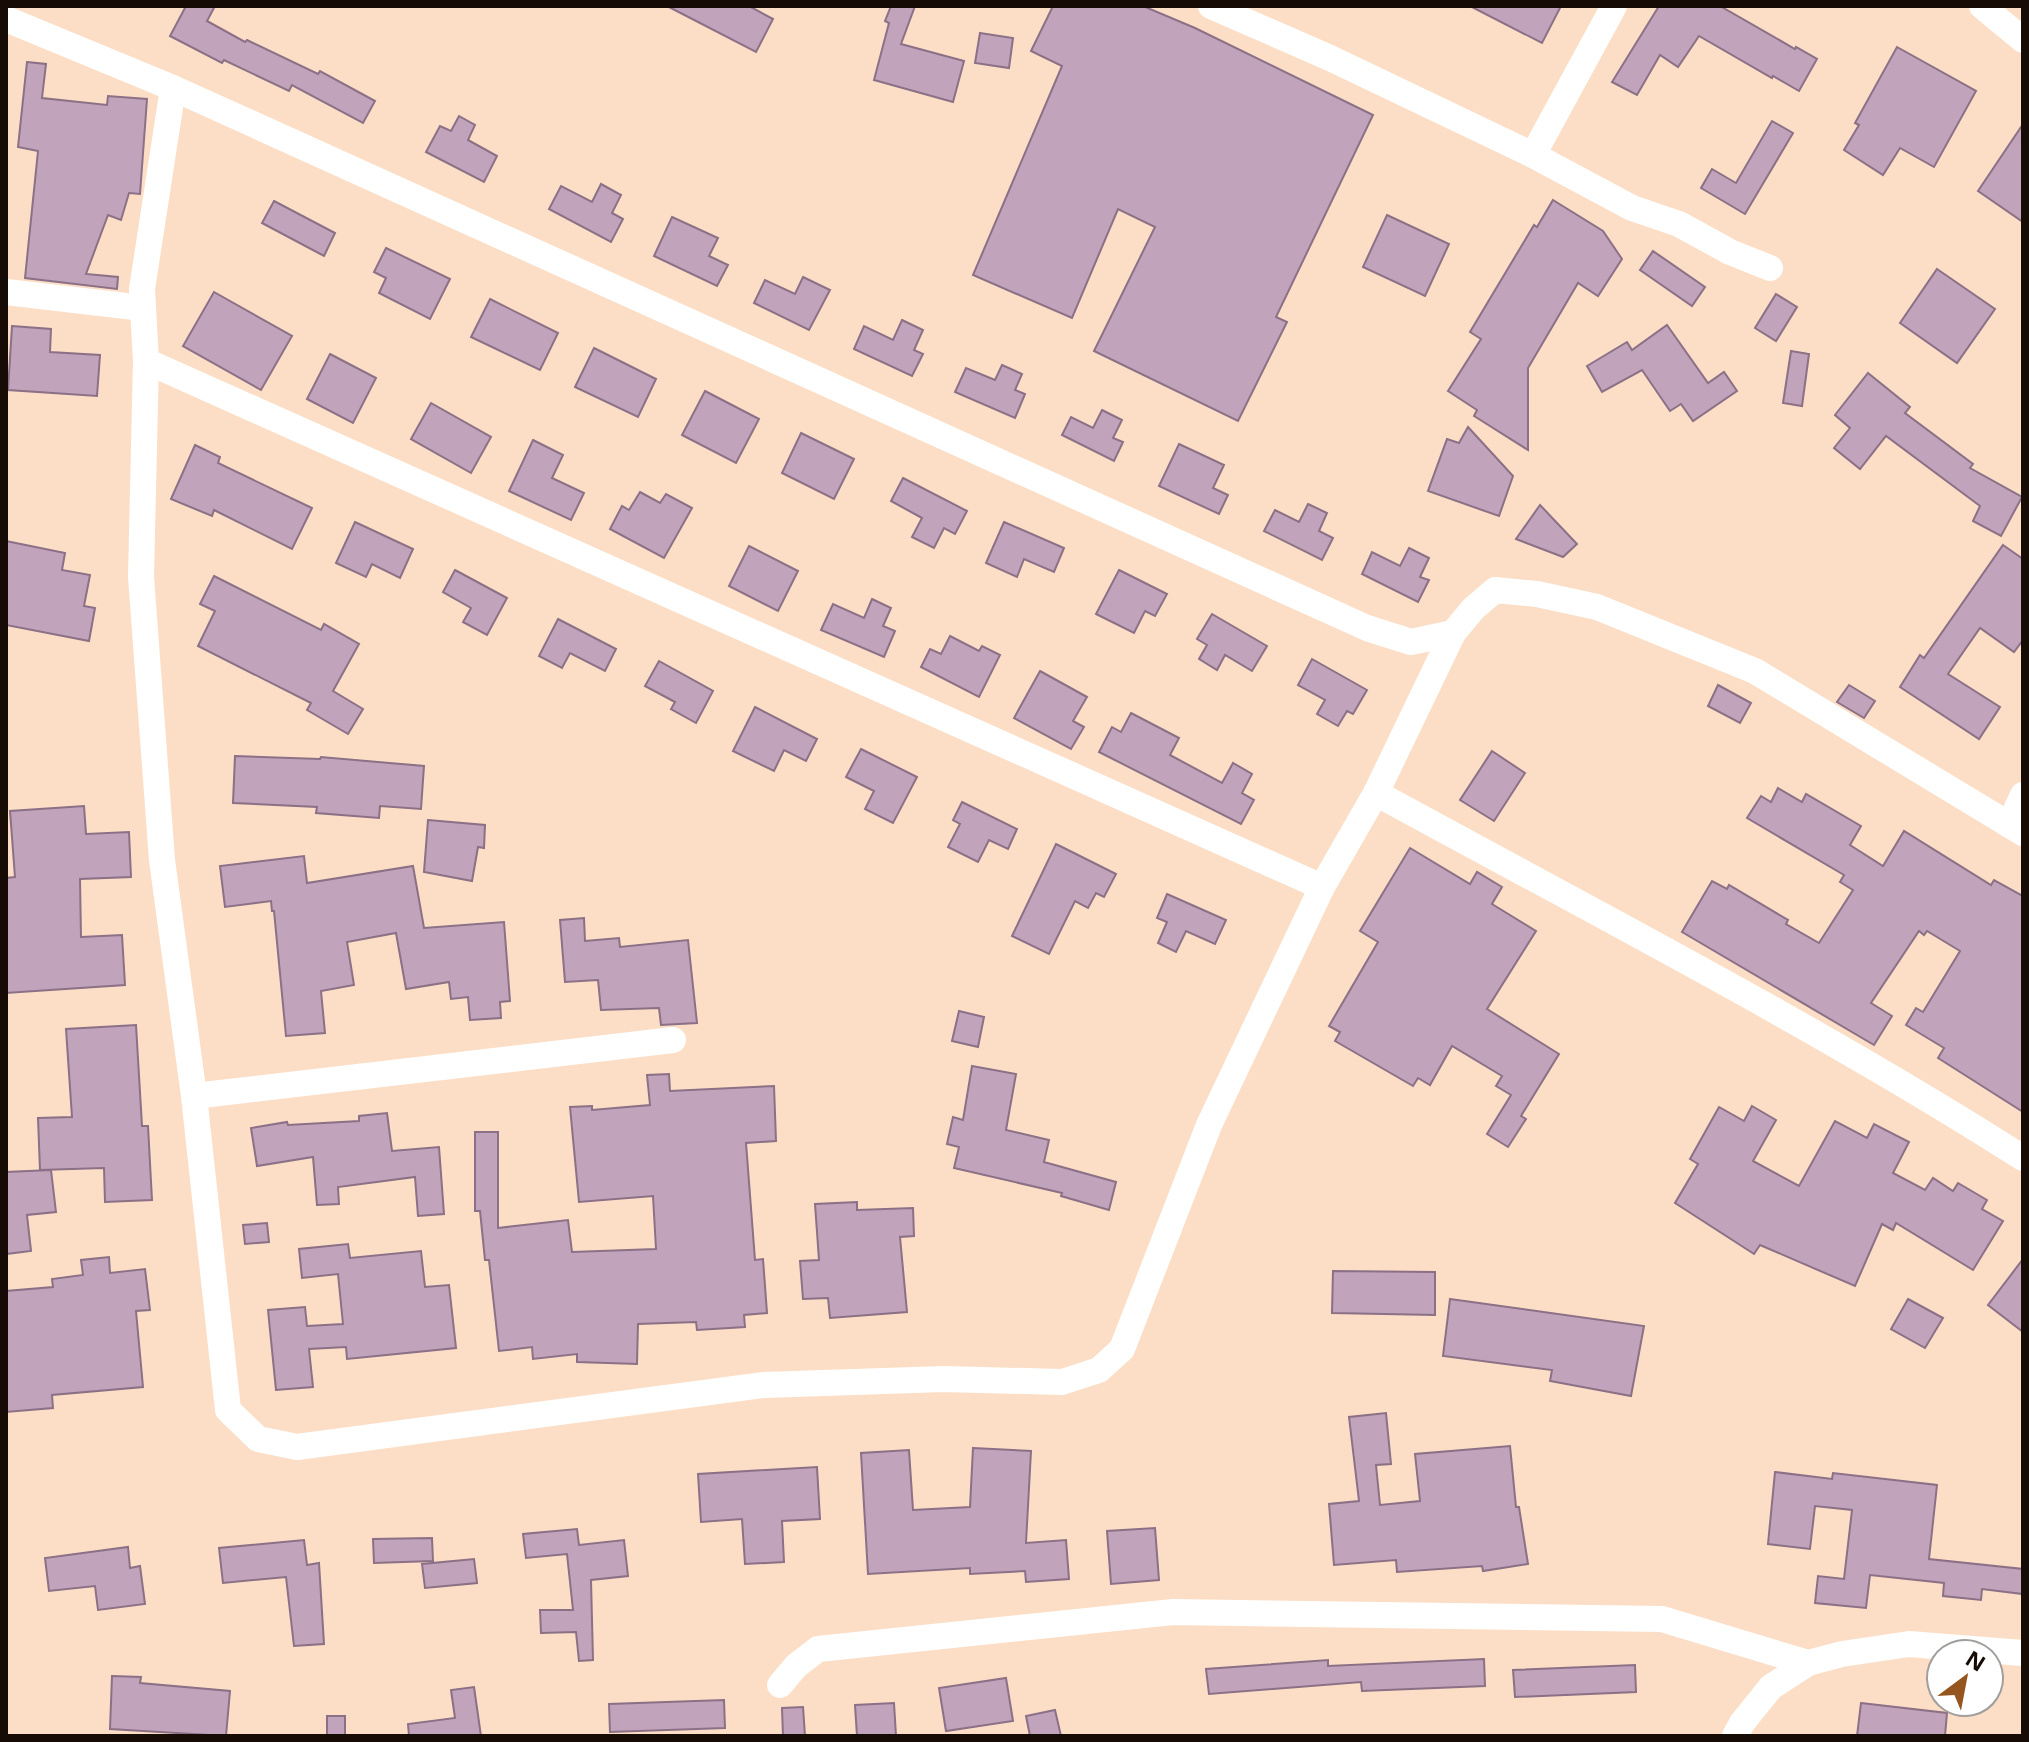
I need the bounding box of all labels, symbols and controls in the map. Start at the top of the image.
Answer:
north arrow [1925,1638,2005,1718]
text: N [1961,1643,1992,1678]

